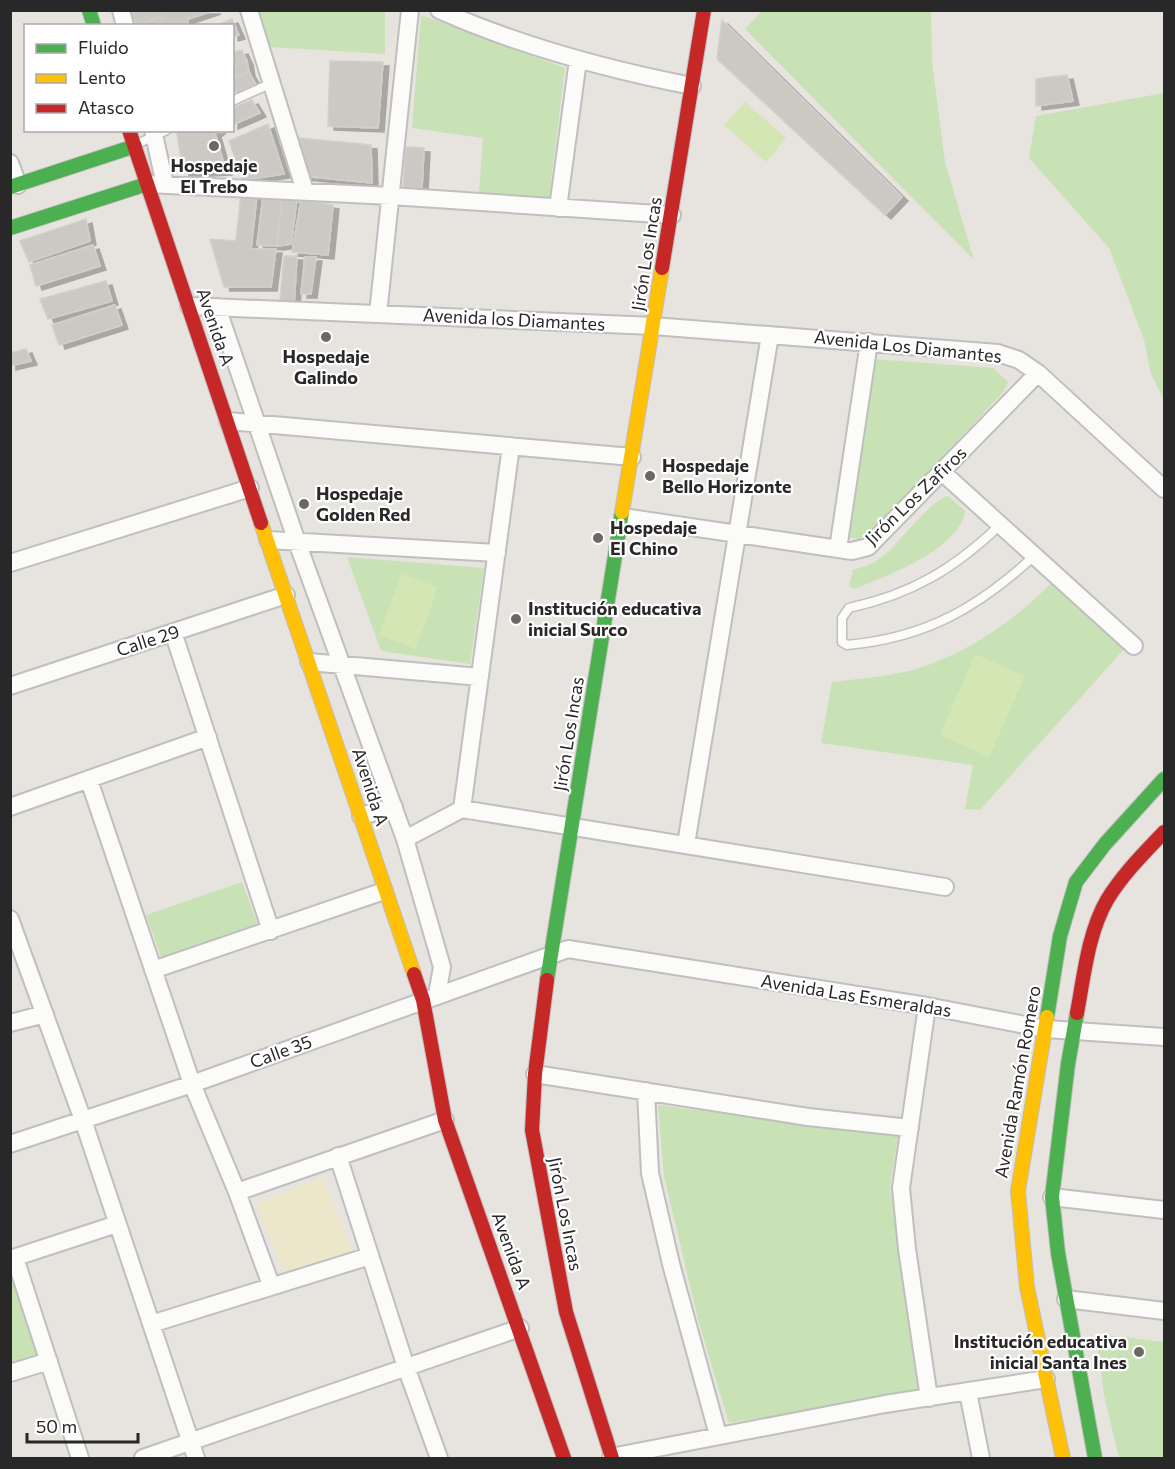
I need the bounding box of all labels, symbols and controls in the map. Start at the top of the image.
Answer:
legend [24,24,234,132]
text: Fluido [78,36,129,58]
text: Lento [78,66,126,88]
text: Atasco [78,96,134,118]
marker: Hospedaje El Trebo [207,139,221,153]
place label: Hospedaje El Trebo [170,154,258,197]
street label: Jirón Los Incas [626,195,666,313]
street label: Avenida A [192,285,239,368]
street label: Avenida los Diamantes [422,303,606,335]
street label: Avenida Los Diamantes [813,325,1003,367]
marker: Hospedaje Galindo [319,330,333,344]
place label: Hospedaje Galindo [282,345,370,388]
street label: Jirón Los Zafiros [860,441,971,549]
place label: Hospedaje Bello Horizonte [662,454,792,497]
marker: Hospedaje Bello Horizonte [643,469,657,483]
place label: Hospedaje Golden Red [316,482,410,525]
marker: Hospedaje Golden Red [297,497,311,511]
place label: Hospedaje El Chino [610,516,697,559]
marker: Hospedaje El Chino [591,531,605,545]
place label: Institución educativa inicial Surco [528,597,701,640]
marker: Institución educativa inicial Surco [509,612,523,626]
street label: Calle 29 [114,620,182,661]
street label: Jirón Los Incas [548,675,588,793]
street label: Avenida A [348,745,394,828]
street label: Avenida Las Esmeraldas [759,969,953,1021]
street label: Avenida Ramón Romero [989,984,1045,1180]
street label: Calle 35 [247,1030,315,1072]
street label: Jirón Los Incas [544,1155,588,1273]
street label: Avenida A [488,1209,536,1292]
place label: Institución educativa inicial Santa Ines [954,1330,1127,1373]
marker: Institución educativa inicial Santa Ines [1132,1345,1146,1359]
scale bar [27,1406,138,1444]
text: 50 m [36,1415,77,1437]

